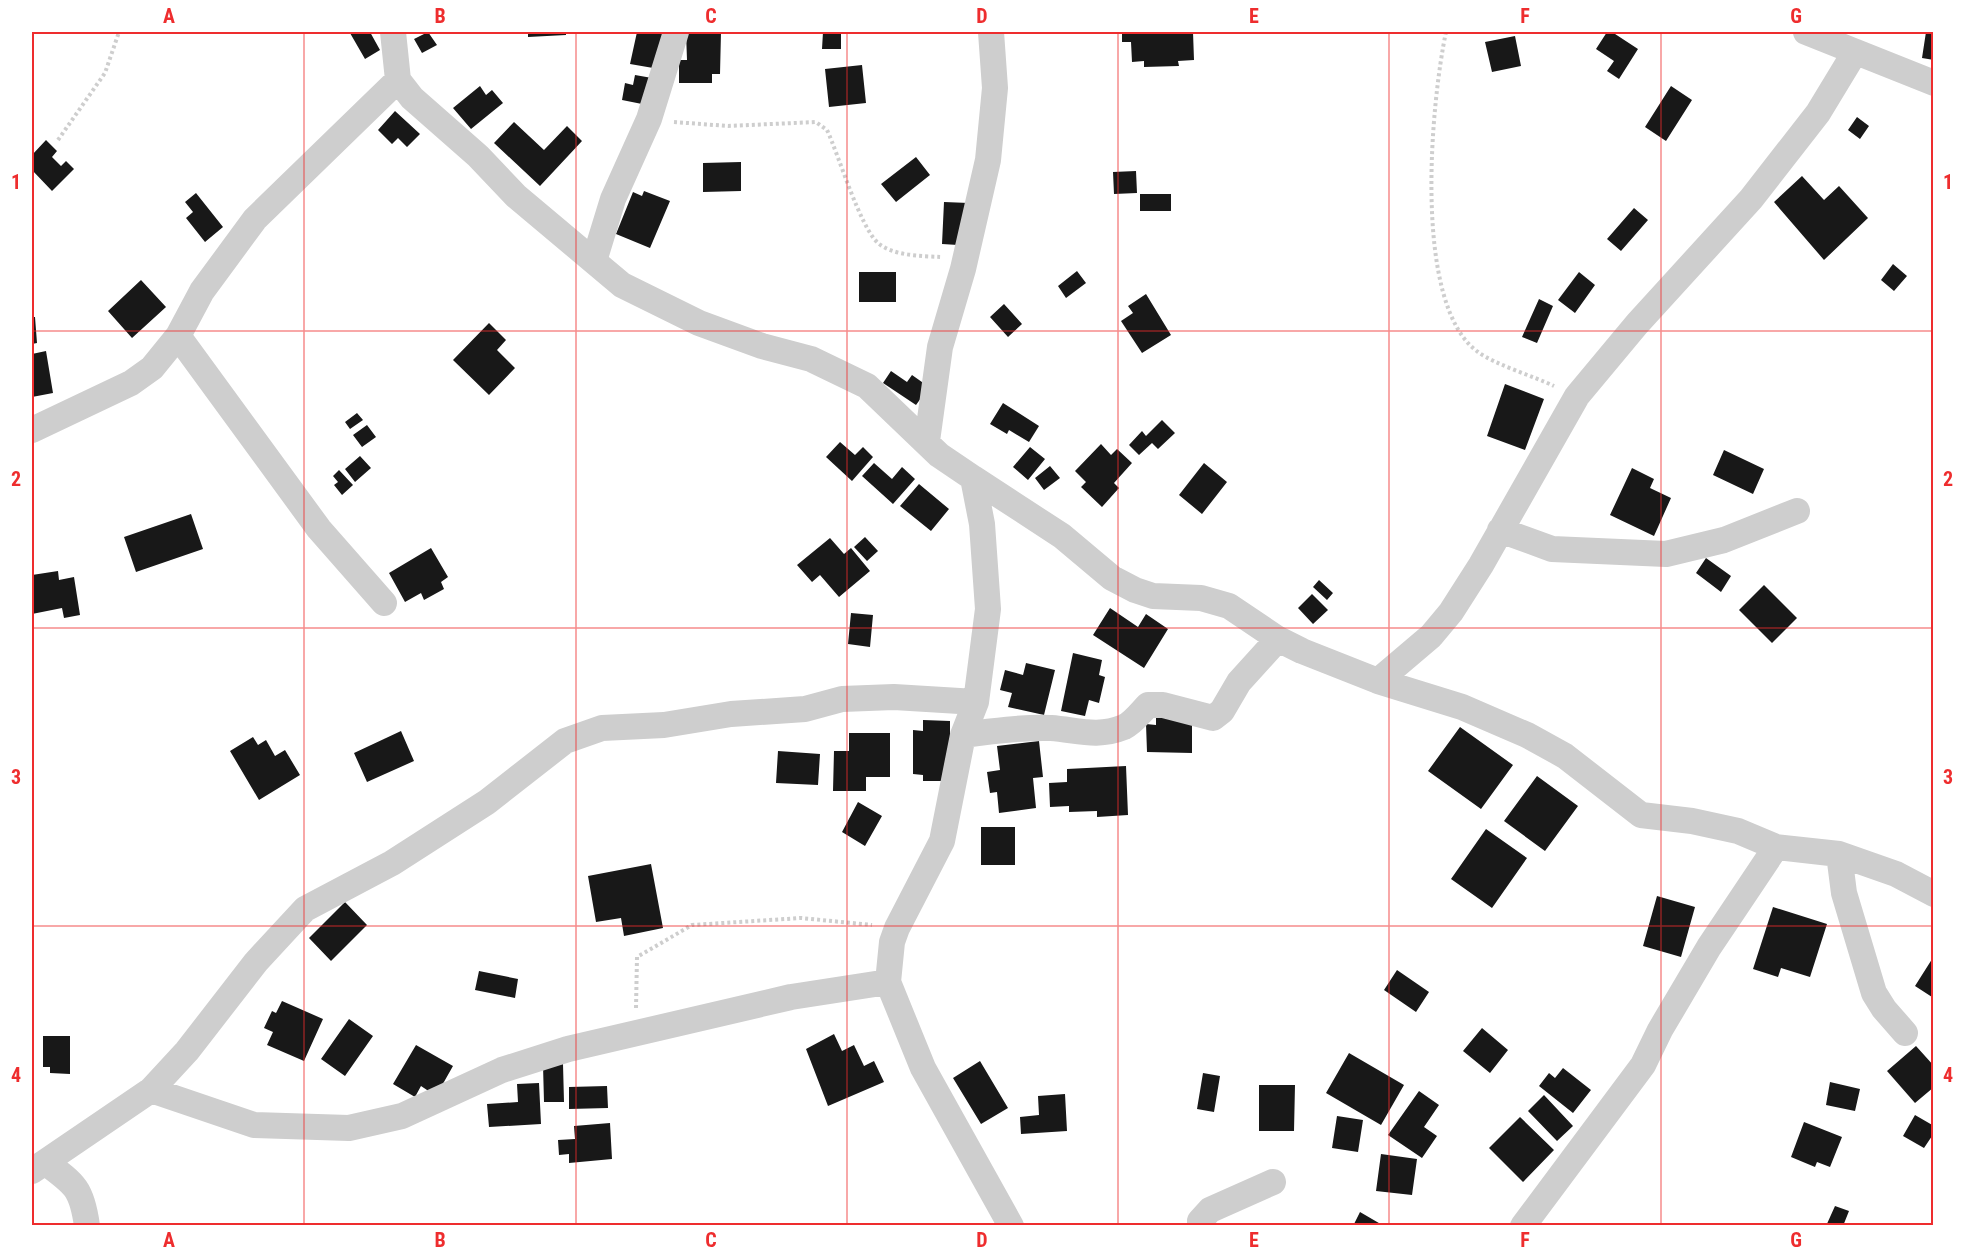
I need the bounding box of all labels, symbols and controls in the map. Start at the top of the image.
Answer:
text: A [163,4,175,28]
text: B [434,4,446,28]
text: C [705,4,717,28]
text: D [976,4,988,28]
text: E [1249,4,1259,28]
text: F [1520,4,1530,28]
text: G [1790,4,1802,28]
text: 1 [11,170,21,194]
text: 1 [1943,170,1953,194]
text: 2 [11,467,21,491]
text: 2 [1943,467,1953,491]
text: 3 [11,765,21,789]
text: 3 [1943,765,1953,789]
text: 4 [11,1063,21,1087]
text: 4 [1943,1063,1953,1087]
text: A [163,1228,175,1252]
text: B [434,1228,446,1252]
text: C [705,1228,717,1252]
text: D [976,1228,988,1252]
text: E [1249,1228,1259,1252]
text: F [1520,1228,1530,1252]
text: G [1790,1228,1802,1252]

